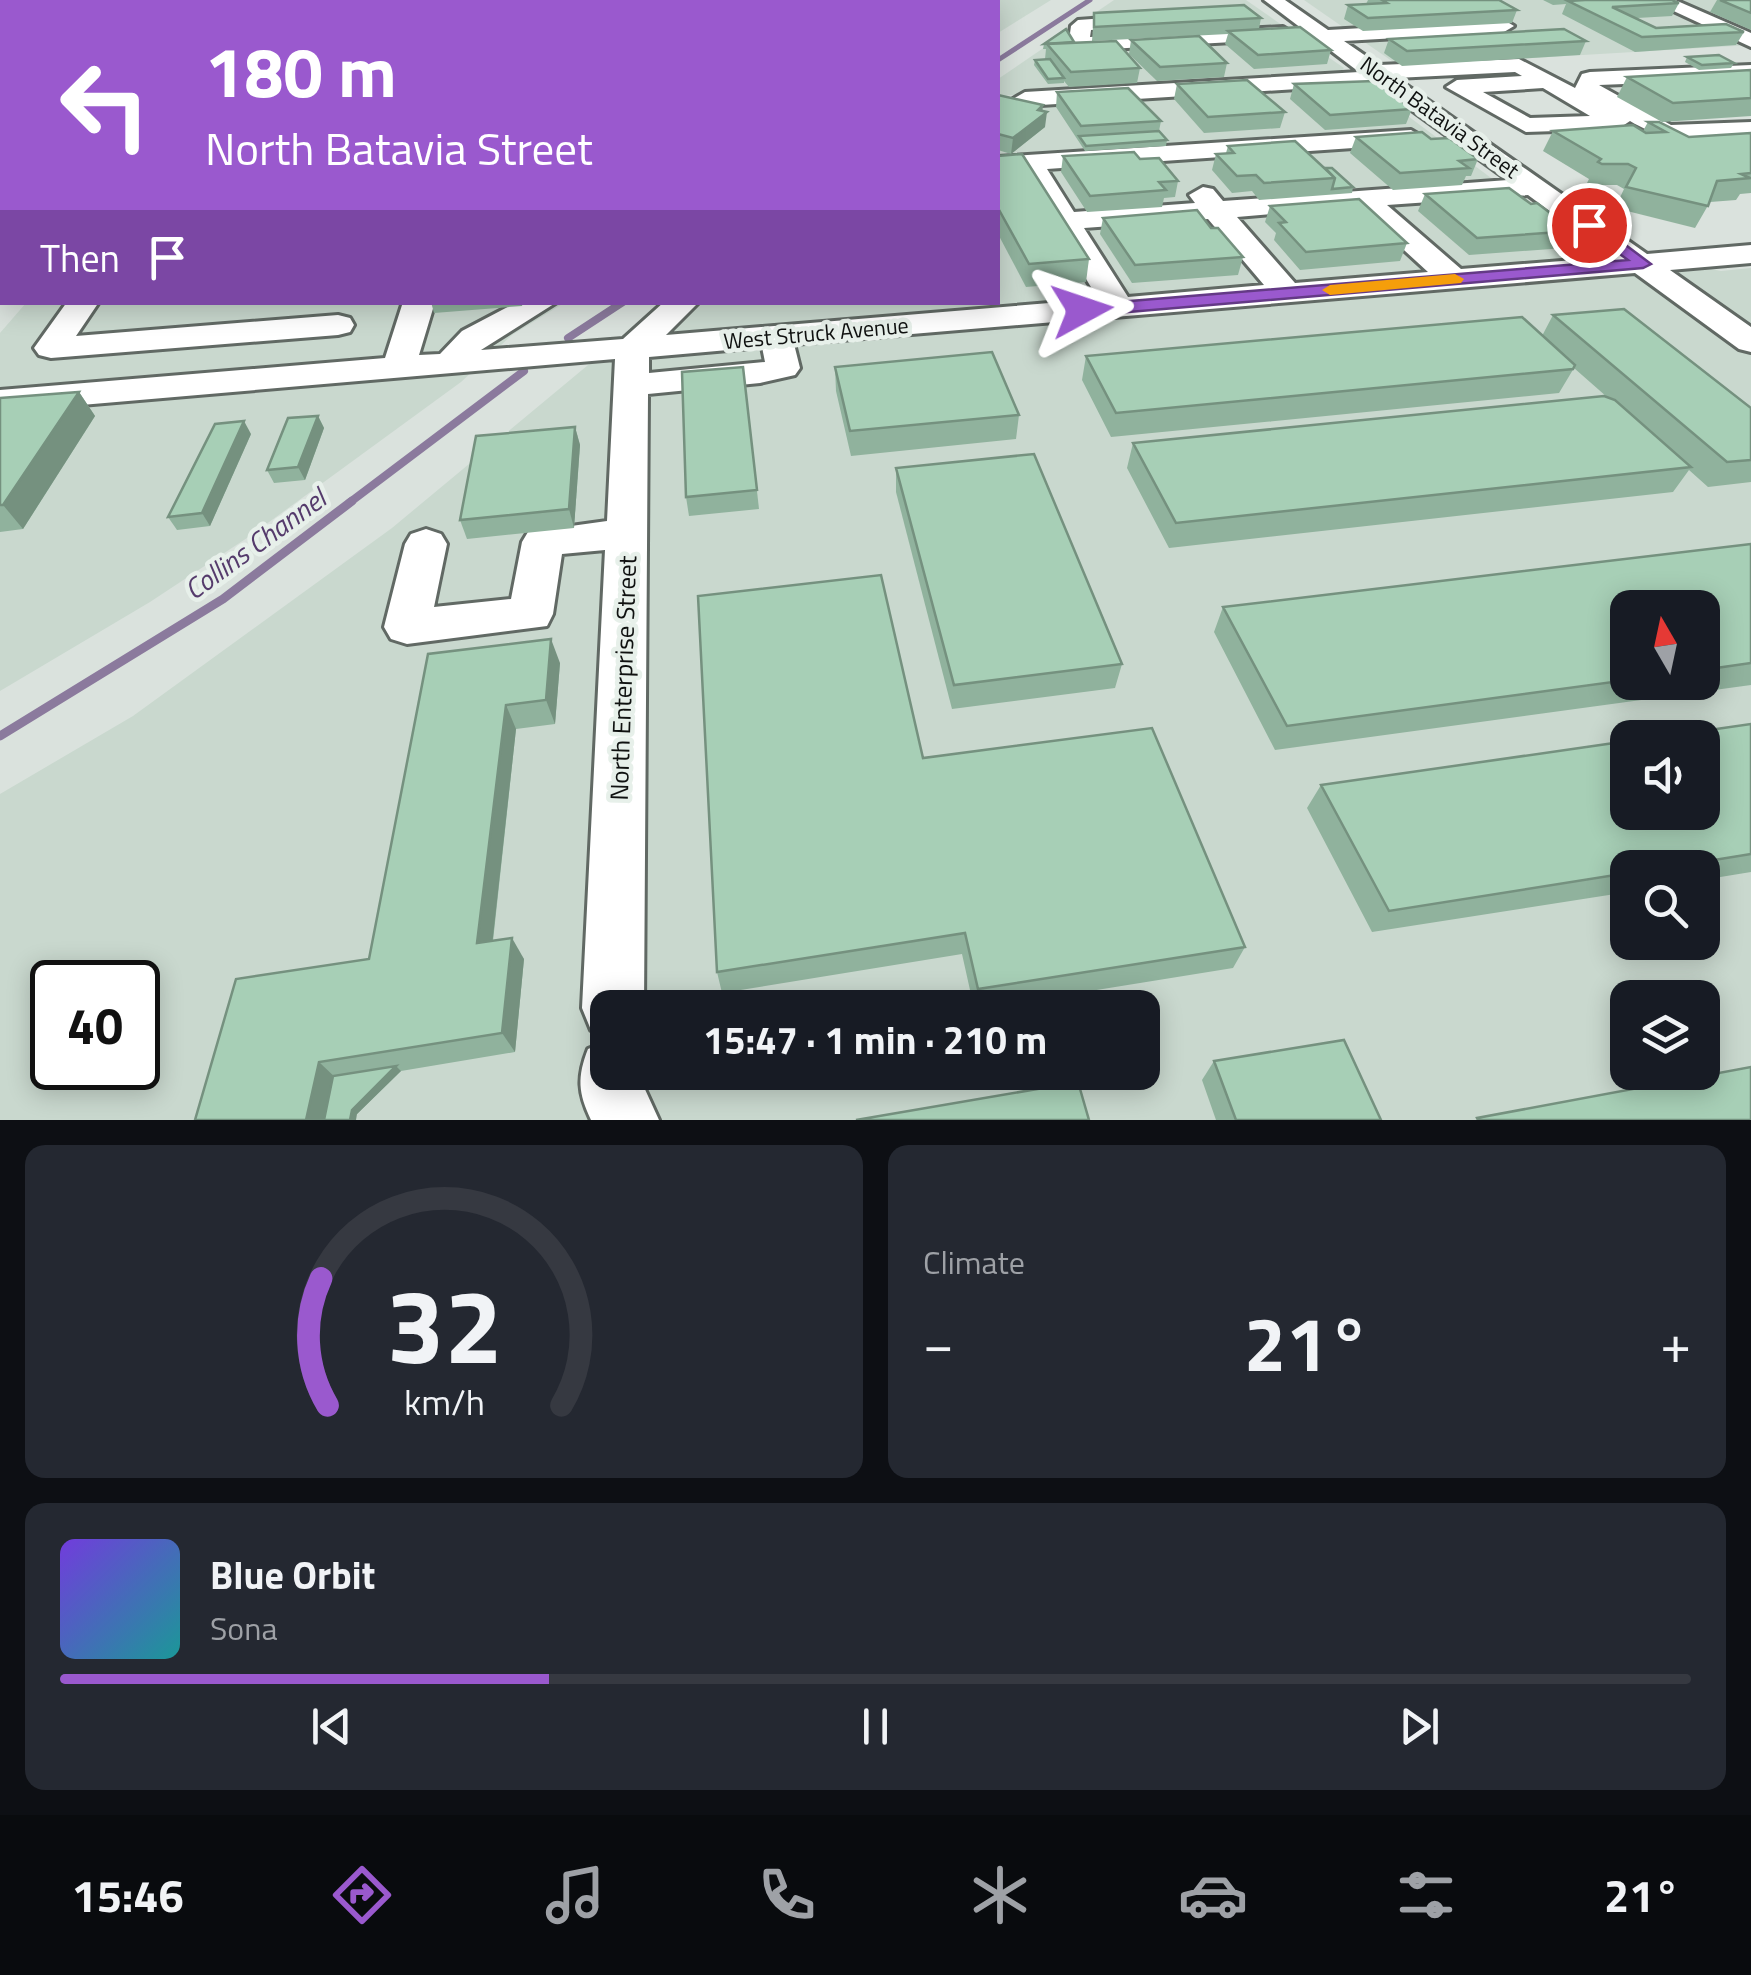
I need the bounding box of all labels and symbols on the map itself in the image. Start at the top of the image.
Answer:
street label: North Batavia Street [1353,48,1527,187]
pin [1547,183,1632,268]
position arrow [1030,258,1134,362]
street label: West Struck Avenue [722,308,910,358]
water label: Collins Channel [175,476,337,610]
street label: North Enterprise Street [600,555,646,801]
north arrow [1610,590,1720,700]
speed limit sign: 40 [30,960,160,1090]

